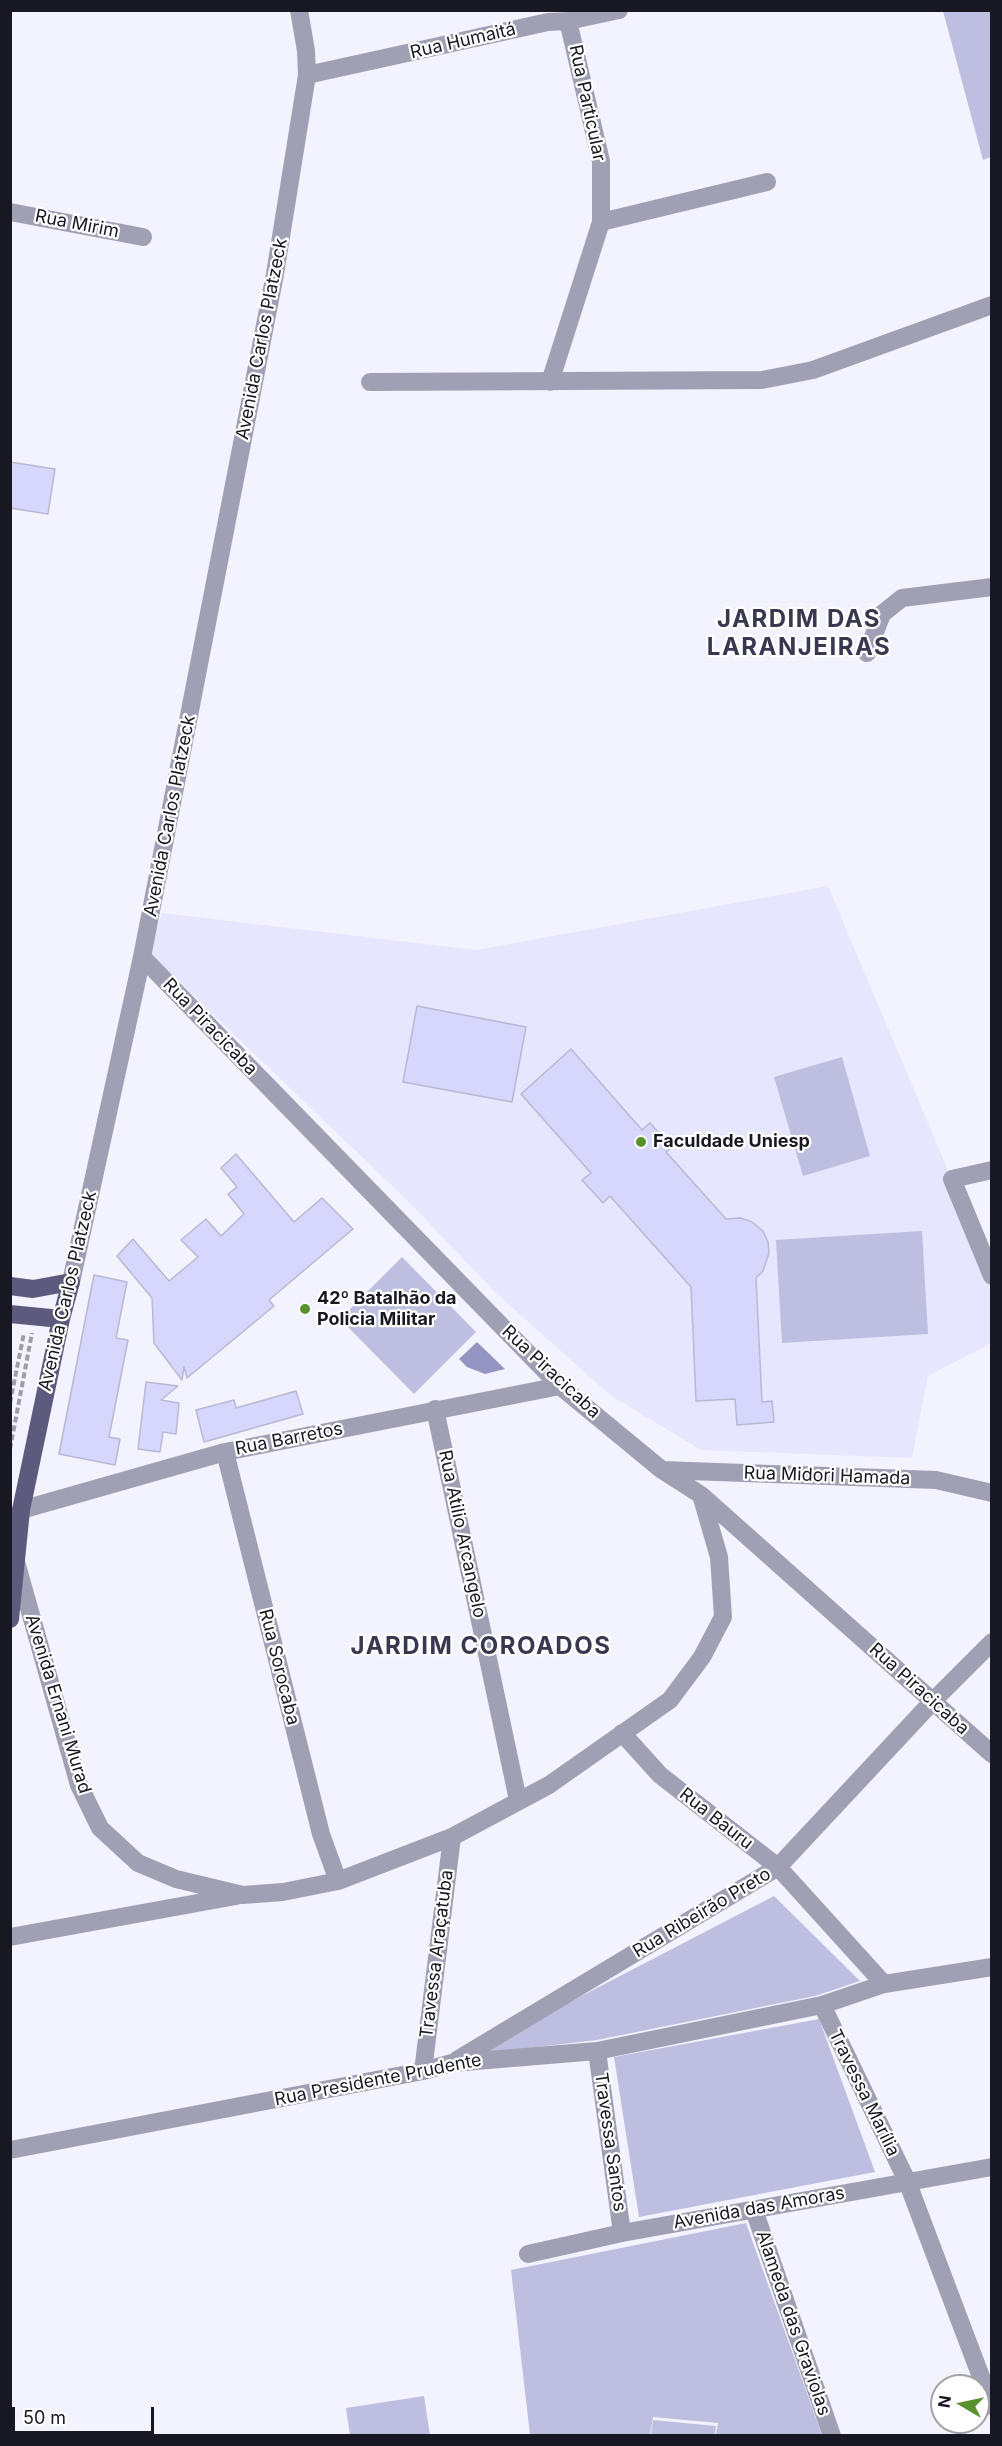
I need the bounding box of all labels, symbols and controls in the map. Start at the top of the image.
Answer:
street label: Rua Humaitá [408,18,518,64]
street label: Rua Particular [564,43,610,163]
street label: Rua Mirim [33,205,121,243]
street label: Avenida Carlos Platzeck [232,236,292,442]
district label: JARDIM DAS LARANJEIRAS [707,606,891,662]
street label: Avenida Carlos Platzeck [140,713,200,919]
street label: Rua Piracicaba [158,974,262,1080]
place label: Faculdade Uniesp [653,1131,810,1153]
marker: Faculdade Uniesp [634,1135,648,1149]
street label: Avenida Carlos Platzeck [34,1189,102,1393]
place label: 42º Batalhão da Policia Militar [317,1288,457,1330]
marker: 42º Batalhão da Policia Militar [298,1302,312,1316]
street label: Rua Piracicaba [497,1321,605,1423]
street label: Rua Barretos [233,1418,345,1460]
street label: Rua Atilio Arcangelo [434,1448,490,1620]
street label: Rua Midori Hamada [743,1462,911,1490]
street label: Rua Sorocaba [254,1607,304,1727]
street label: Avenida Ernani Murad [20,1612,96,1796]
district label: JARDIM COROADOS [351,1633,611,1661]
street label: Rua Piracicaba [865,1639,973,1739]
street label: Rua Bauru [675,1784,757,1854]
street label: Rua Ribeirão Preto [629,1863,775,1963]
street label: Travessa Araçatuba [416,1869,458,2039]
street label: Travessa Marília [824,2026,904,2160]
street label: Rua Presidente Prudente [273,2049,483,2111]
street label: Travessa Santos [590,2071,630,2213]
street label: Avenida das Amoras [672,2182,846,2234]
street label: Alameda das Graviolas [751,2228,835,2418]
north arrow [930,2374,990,2434]
text: N [933,2394,955,2409]
scale bar [15,2395,158,2433]
text: 50 m [23,2407,66,2428]

